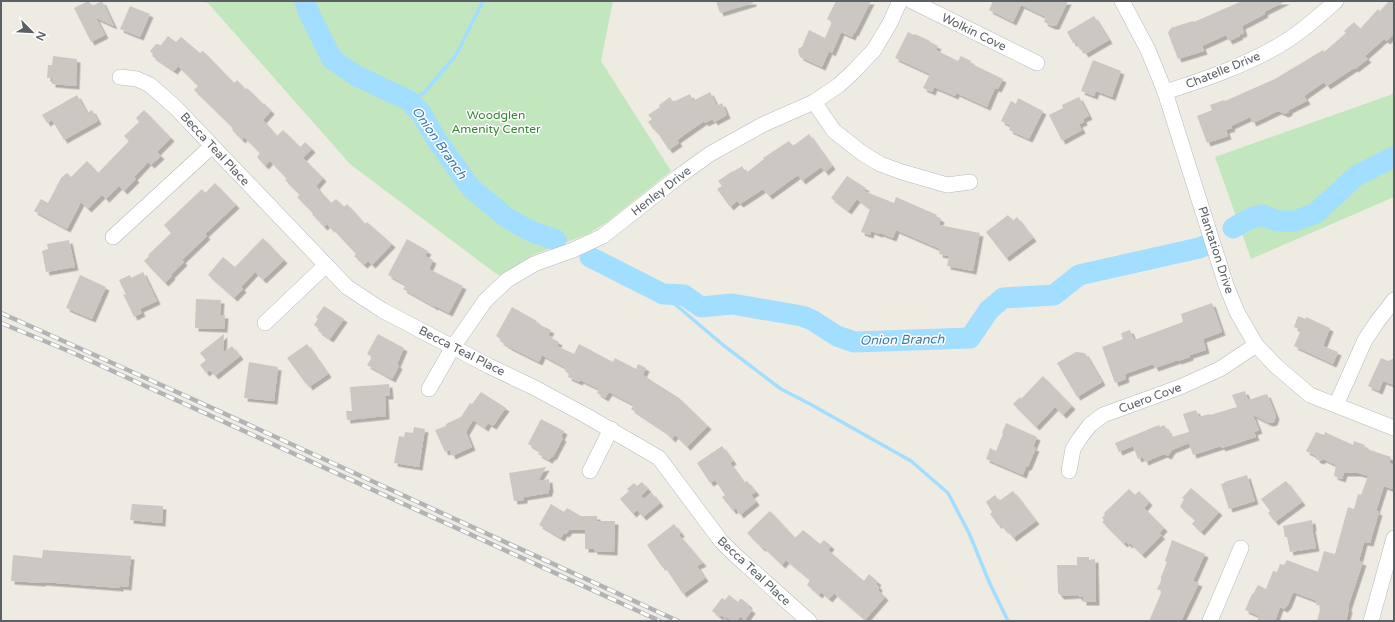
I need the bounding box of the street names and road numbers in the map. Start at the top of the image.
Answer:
street label: Wolkin Cove [939,10,1009,54]
street label: Chatelle Drive [1184,49,1262,91]
street label: Becca Teal Place [178,110,253,189]
street label: Henley Drive [628,163,694,219]
street label: Plantation Drive [1195,205,1237,296]
street label: Becca Teal Place [417,323,508,379]
street label: Cuero Cove [1117,380,1183,416]
street label: Becca Teal Place [715,534,794,609]

